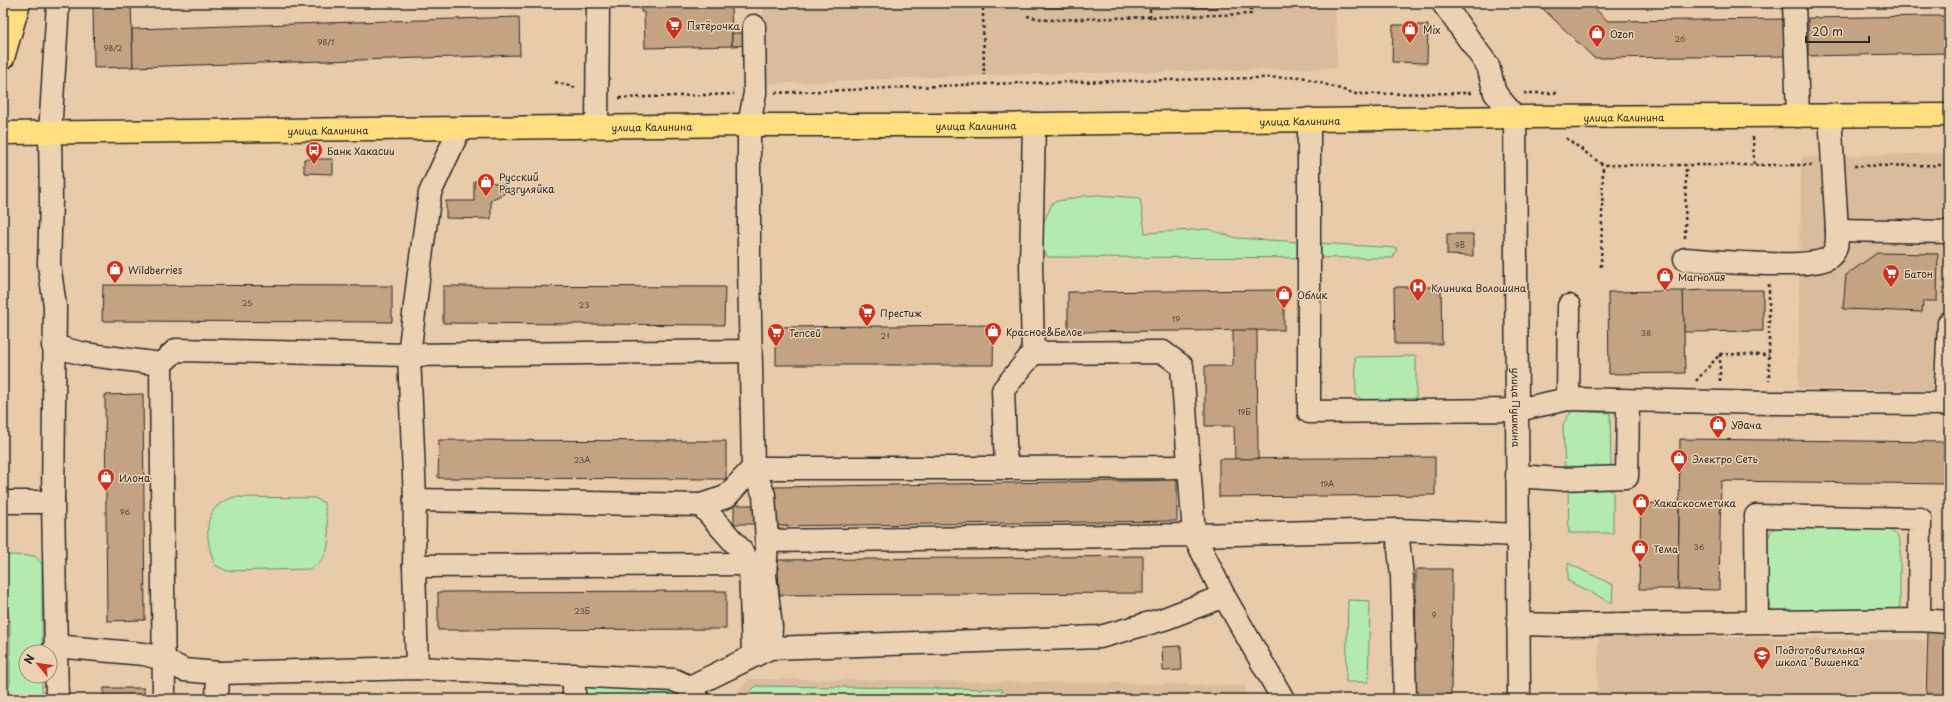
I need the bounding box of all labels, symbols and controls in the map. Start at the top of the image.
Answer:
supermarket icon: Пятёрочка [664,15,684,40]
place label: Пятёрочка [687,18,741,33]
scale bar [1806,18,1869,44]
shop icon: Mix [1400,19,1420,44]
place label: Mix [1423,22,1440,37]
text: 20 m [1812,22,1843,40]
shop icon: Ozon [1587,23,1607,48]
place label: Ozon [1610,26,1634,41]
house number: 26 [1675,33,1686,45]
house number: 98/1 [318,36,335,48]
house number: 98/2 [104,42,123,54]
street label: улица Калинина [1583,109,1665,124]
street label: улица Калинина [1259,112,1341,128]
street label: улица Калинина [935,117,1017,133]
street label: улица Калинина [611,118,693,134]
street label: улица Калинина [287,122,369,137]
bus stop icon: Банк Хакасии [304,140,324,165]
place label: Банк Хакасии [327,143,395,158]
place label: Русский Разгуляйка [499,169,555,196]
shop icon: Русский Разгуляйка [476,172,496,197]
house number: 9В [1455,239,1465,251]
shop icon: Wildberries [105,259,125,284]
place label: Wildberries [128,262,183,277]
supermarket icon: Батон [1881,263,1901,288]
shop icon: Магнолия [1655,266,1675,291]
place label: Батон [1904,266,1933,281]
place label: Магнолия [1678,269,1725,284]
hospital icon: Клиника Волошина [1408,277,1428,302]
place label: Клиника Волошина [1431,280,1527,295]
shop icon: Облик [1274,284,1294,309]
place label: Облик [1297,287,1328,302]
house number: 25 [242,297,252,309]
house number: 23 [579,299,589,311]
supermarket icon: Престиж [857,302,877,327]
place label: Престиж [880,305,922,320]
house number: 19 [1172,313,1180,325]
shop icon: Красное&Белое [983,321,1003,346]
supermarket icon: Тепсей [766,322,786,347]
place label: Красное&Белое [1006,324,1083,339]
place label: Тепсей [789,325,821,340]
house number: 38 [1641,327,1651,339]
house number: 21 [880,330,890,342]
street label: улица Пушкина [1509,368,1525,448]
house number: 19Б [1237,406,1251,418]
shop icon: Удача [1708,414,1728,439]
place label: Удача [1731,417,1762,432]
shop icon: Электро Сеть [1669,448,1689,473]
place label: Электро Сеть [1692,451,1758,466]
house number: 23А [574,454,590,466]
shop icon: Илона [96,467,116,492]
place label: Илона [119,470,151,485]
house number: 19А [1320,478,1334,490]
shop icon: Хакаскосметика [1631,492,1651,517]
place label: Хакаскосметика [1654,495,1736,510]
house number: 96 [120,506,130,518]
shop icon: Тема [1630,538,1650,563]
place label: Тема [1653,541,1679,556]
house number: 36 [1694,541,1705,553]
house number: 23Б [574,605,590,617]
house number: 9 [1432,609,1437,621]
place label: Подготовительная школа "Вишенка" [1775,642,1865,669]
north arrow [18,644,58,684]
school or university icon: Подготовительная школа "Вишенка" [1752,645,1772,670]
text: N [19,651,39,667]

